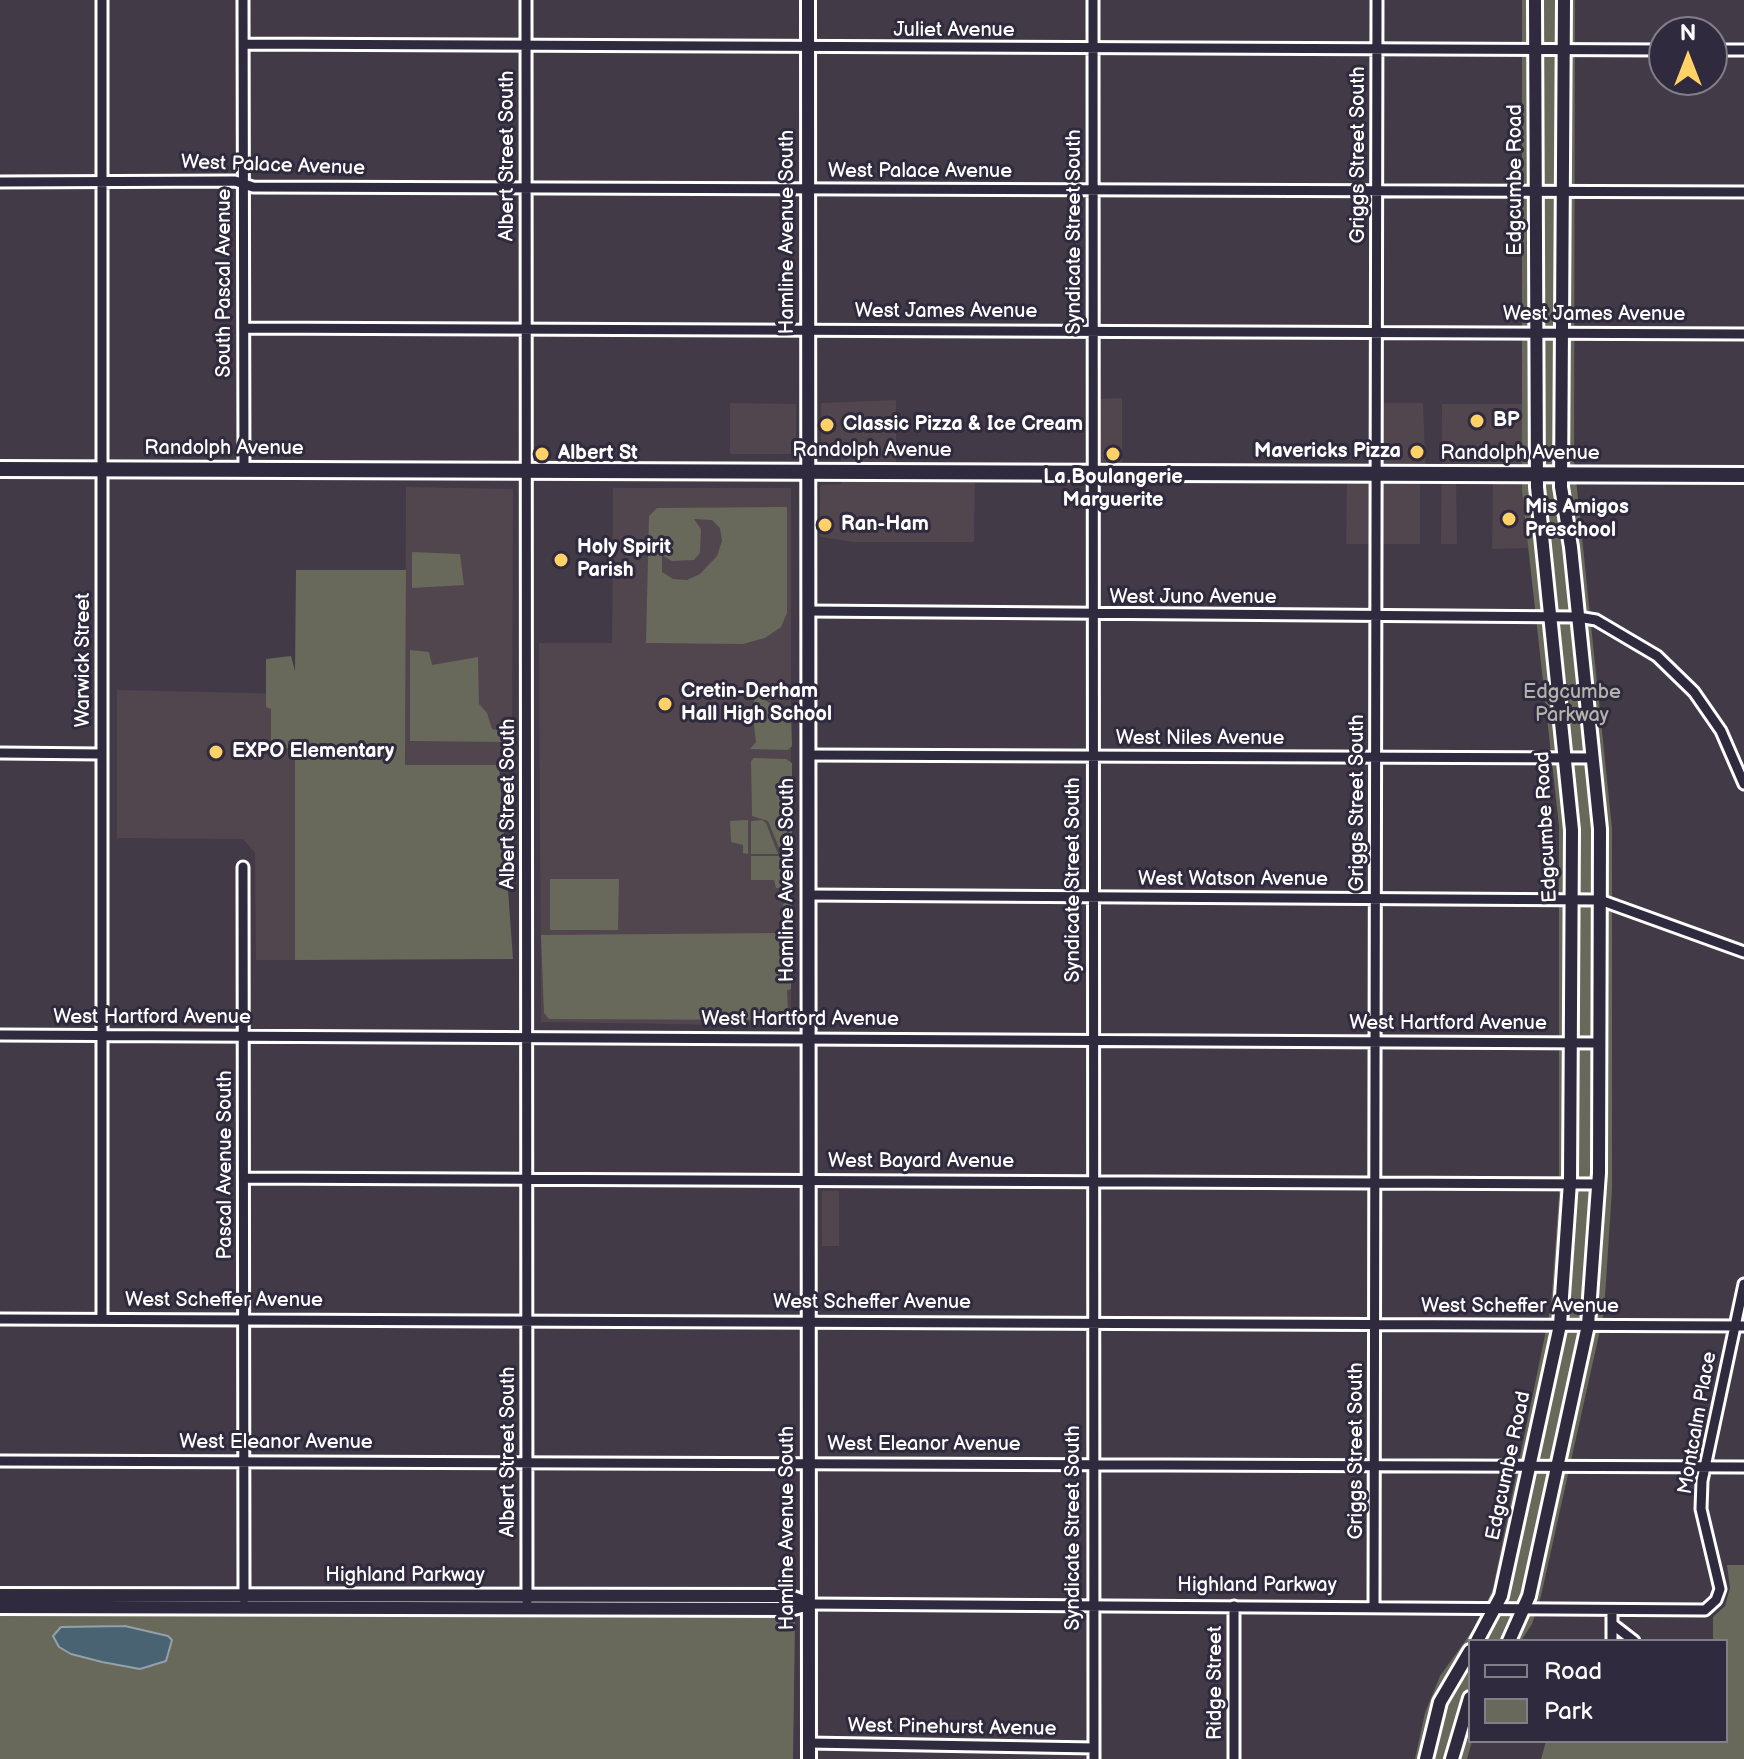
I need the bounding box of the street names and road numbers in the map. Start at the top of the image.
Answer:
street label: Juliet Avenue [893,19,1015,43]
street label: Griggs Street South [1347,66,1371,244]
street label: Albert Street South [496,71,520,241]
street label: Edgcumbe Road [1504,104,1528,256]
street label: Syndicate Street South [1063,129,1087,335]
street label: Hamline Avenue South [776,130,800,334]
street label: West Palace Avenue [181,151,365,181]
street label: West Palace Avenue [828,160,1012,184]
street label: South Pascal Avenue [213,189,237,377]
street label: West James Avenue [855,300,1037,324]
street label: West James Avenue [1503,303,1685,327]
street label: Randolph Avenue [144,437,304,461]
street label: Randolph Avenue [792,439,952,463]
street label: Randolph Avenue [1440,442,1600,466]
street label: West Juno Avenue [1109,586,1277,610]
street label: Warwick Street [72,593,96,727]
street label: Griggs Street South [1346,714,1370,892]
street label: Albert Street South [497,719,521,889]
street label: West Niles Avenue [1116,727,1284,751]
street label: Edgcumbe Road [1531,751,1563,903]
street label: Syndicate Street South [1062,777,1086,983]
street label: Hamline Avenue South [776,778,800,982]
street label: West Watson Avenue [1138,868,1328,892]
street label: West Hartford Avenue [53,1006,251,1030]
street label: West Hartford Avenue [701,1008,899,1032]
street label: West Hartford Avenue [1349,1012,1547,1036]
street label: Pascal Avenue South [214,1071,238,1259]
street label: West Bayard Avenue [828,1150,1014,1174]
street label: West Scheffer Avenue [125,1289,323,1313]
street label: West Scheffer Avenue [773,1291,971,1315]
street label: West Scheffer Avenue [1421,1295,1619,1319]
street label: Montcalm Place [1674,1350,1722,1496]
street label: Griggs Street South [1345,1362,1369,1540]
street label: Albert Street South [497,1367,521,1537]
street label: Edgcumbe Road [1482,1389,1536,1543]
street label: Syndicate Street South [1062,1425,1086,1631]
street label: Hamline Avenue South [776,1426,800,1630]
street label: West Eleanor Avenue [179,1431,373,1455]
street label: West Eleanor Avenue [827,1433,1021,1457]
street label: Highland Parkway [325,1564,485,1588]
street label: Highland Parkway [1177,1574,1337,1598]
street label: Ridge Street [1204,1626,1228,1740]
street label: West Pinehurst Avenue [847,1714,1057,1742]

